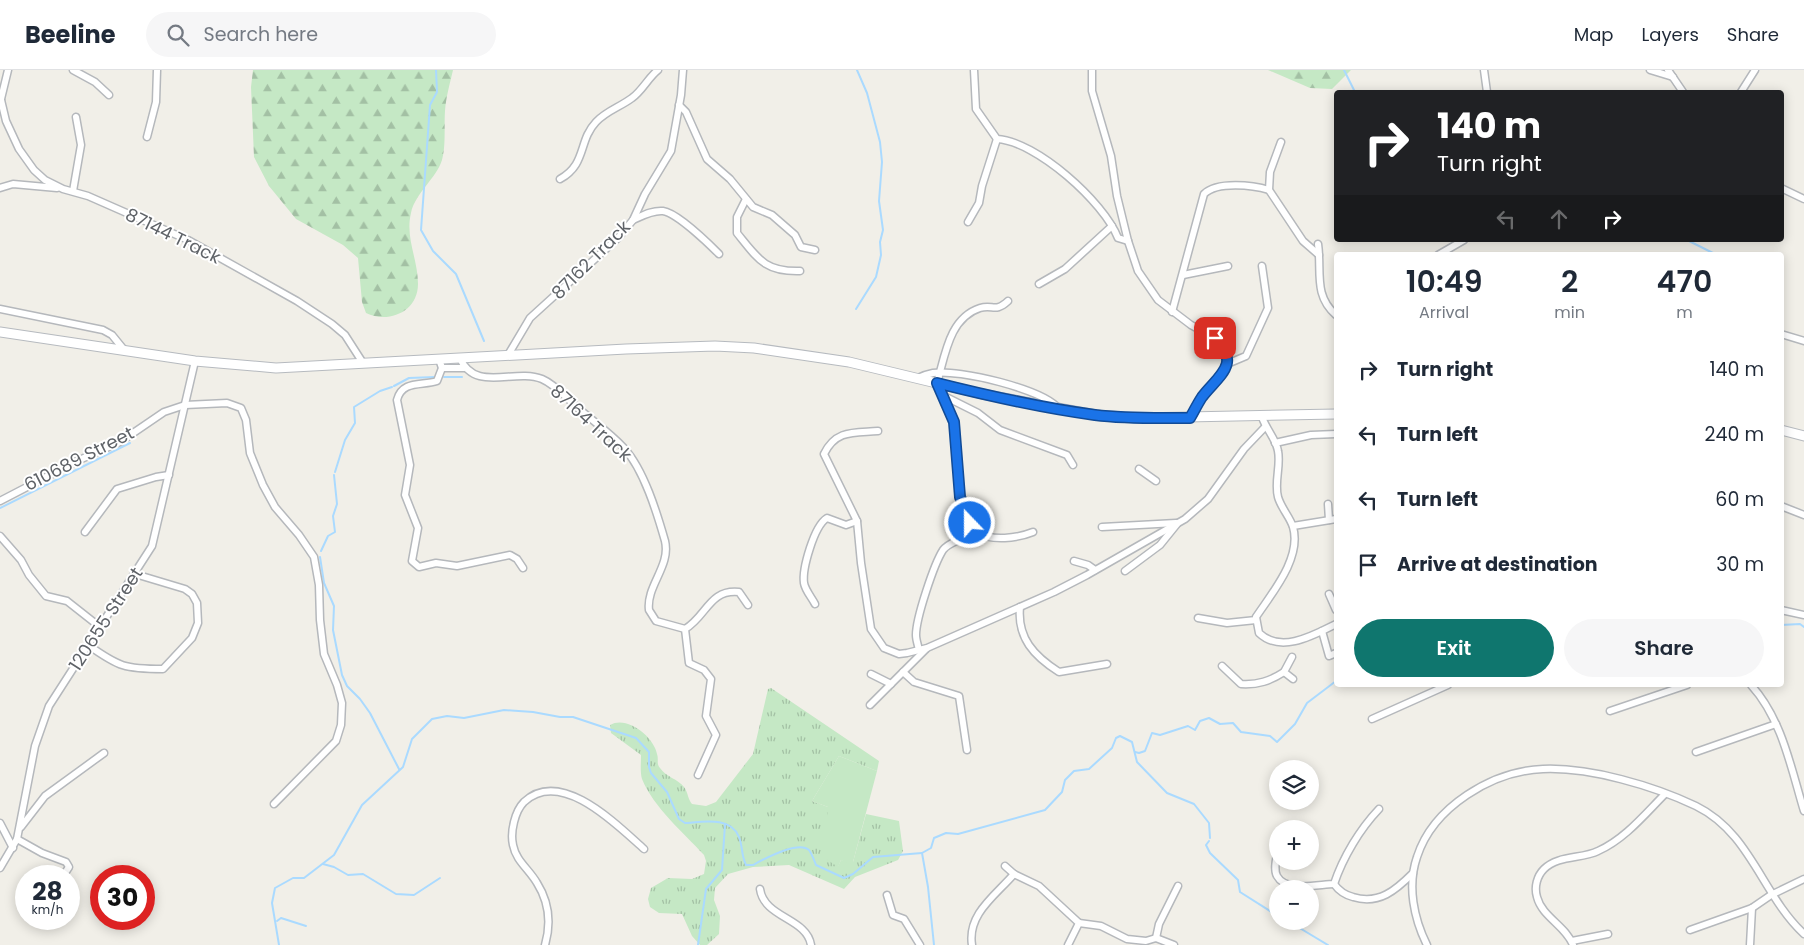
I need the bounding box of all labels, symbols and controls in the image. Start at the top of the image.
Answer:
search box [146,12,496,57]
text: Beeline [25,18,116,51]
icon: search [164,21,192,49]
text: Search here [204,21,318,48]
text: Map [1574,22,1614,47]
text: Layers [1642,22,1699,47]
text: Share [1727,22,1779,47]
text: 140 m [1437,101,1541,150]
icon: right [1354,110,1419,175]
text: Turn right [1437,148,1542,179]
street label: 87144 Track [121,202,226,270]
icon: left [1492,205,1520,233]
icon: ahead [1545,205,1573,233]
icon: right [1598,205,1626,233]
street label: 87162 Track [546,214,636,305]
text: 10:49 [1406,260,1482,303]
text: 2 [1561,260,1578,303]
text: 470 [1657,260,1712,303]
text: Arrival [1419,301,1469,324]
text: min [1554,301,1585,324]
text: m [1676,301,1693,324]
pin [1194,317,1236,359]
icon: arrive [1201,324,1229,352]
icon: right [1354,356,1382,384]
text: Turn right [1397,356,1493,383]
text: 140 m [1709,356,1764,383]
street label: 87164 Track [545,378,638,468]
street label: 610689 Street [20,420,138,497]
icon: left [1354,421,1382,449]
text: Turn left [1397,421,1478,448]
text: 240 m [1705,421,1764,448]
icon: left [1354,486,1382,514]
text: Turn left [1397,486,1478,513]
text: 60 m [1715,486,1764,513]
position arrow [943,496,995,548]
icon: arrive [1354,551,1382,579]
text: Arrive at destination [1397,551,1598,578]
text: 30 m [1716,551,1764,578]
street label: 120655 Street [63,562,148,675]
button: Exit [1354,619,1554,677]
button: Share [1564,619,1764,677]
map controls [1269,760,1319,930]
button: layers [1269,760,1319,810]
button: + [1269,820,1319,870]
speed limit sign: 30 [90,865,155,930]
text: 28 [32,874,63,909]
button: − [1269,880,1319,930]
text: km/h [32,901,63,918]

